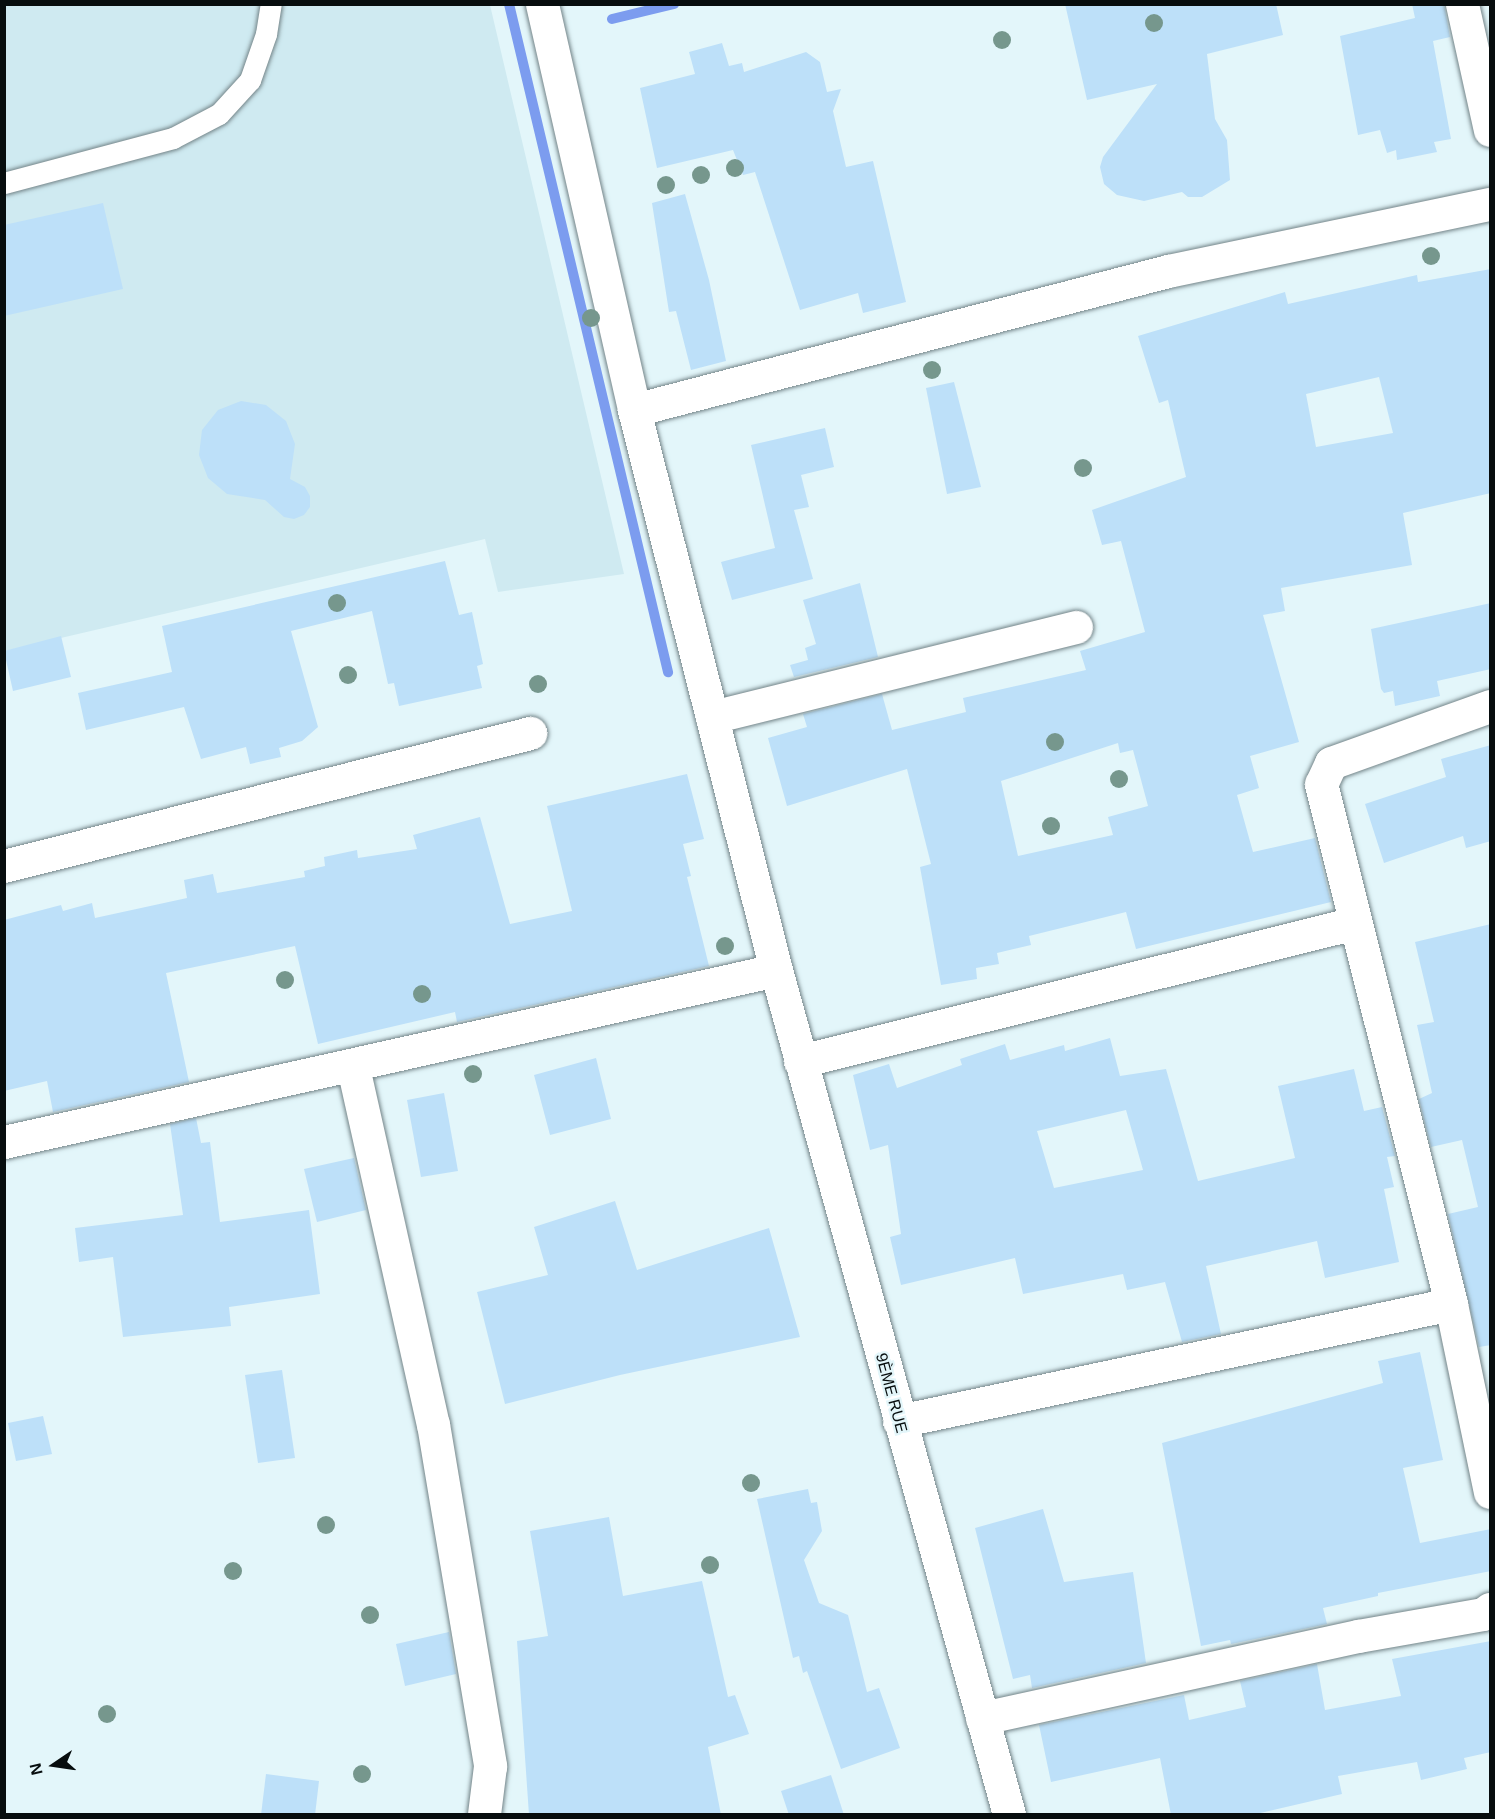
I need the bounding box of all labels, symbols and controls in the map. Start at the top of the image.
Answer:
street label: 9ÈME RUE [871,1351,911,1435]
north arrow [24,1735,84,1795]
text: N [26,1762,46,1777]

